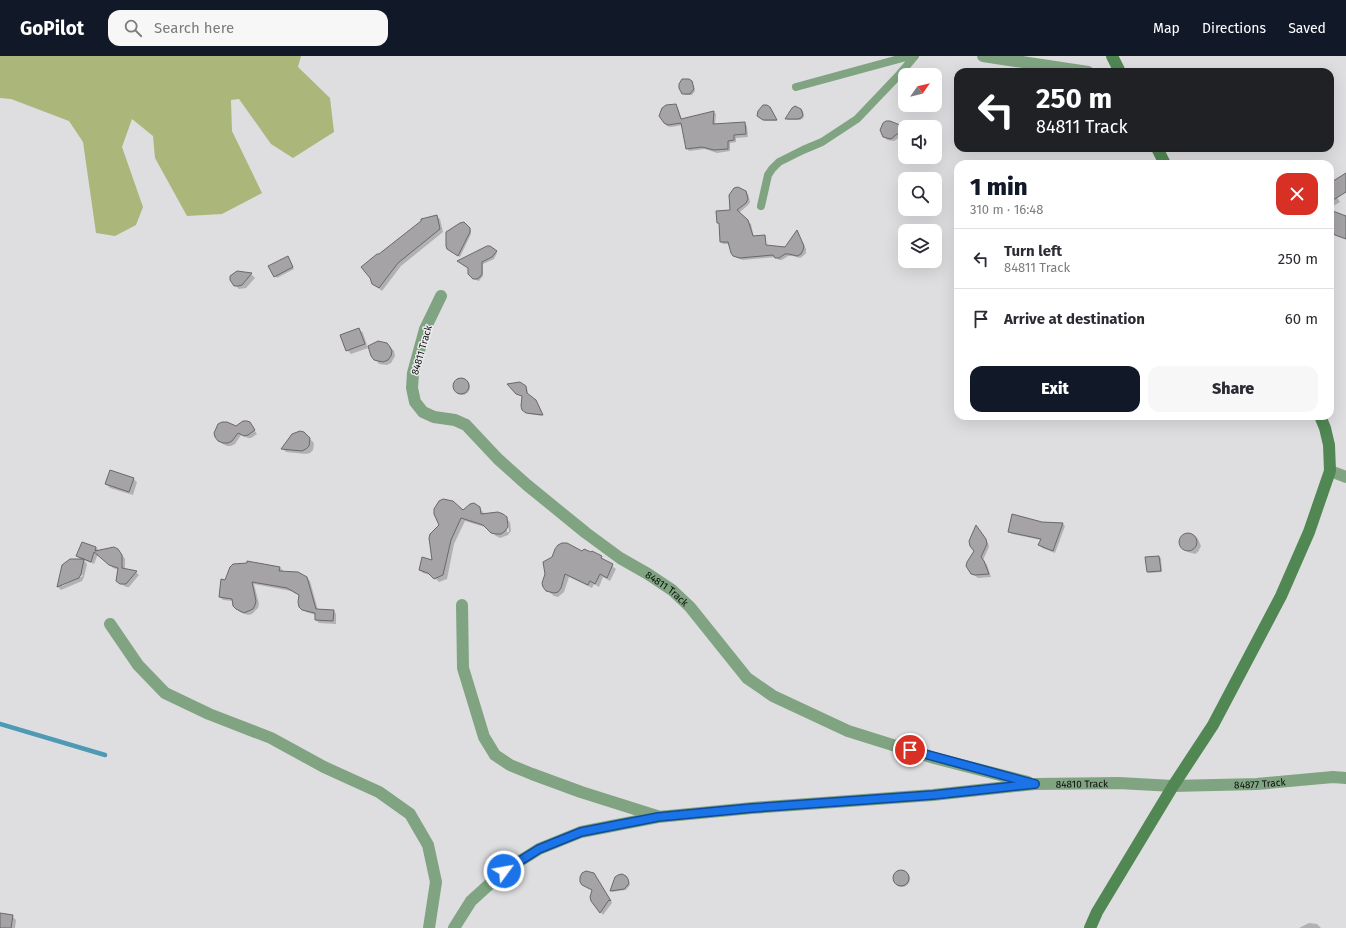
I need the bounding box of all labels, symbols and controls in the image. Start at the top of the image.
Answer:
search box [108,10,388,46]
text: GoPilot [20,17,84,40]
icon: search [122,17,144,39]
text: Search here [154,19,234,37]
text: Map [1153,20,1180,37]
text: Directions [1202,20,1266,37]
text: Saved [1288,20,1326,37]
north arrow [898,68,942,112]
map controls [898,68,942,268]
text: 250 m [1036,82,1112,115]
icon: left [970,84,1022,136]
text: 84811 Track [1036,116,1128,138]
button: sound [898,120,942,164]
button: search [898,172,942,216]
text: 1 min [970,173,1028,201]
button: close [1276,173,1318,215]
text: 310 m · 16:48 [970,202,1043,217]
button: layers [898,224,942,268]
text: Turn left [1004,242,1062,260]
icon: left [970,248,992,270]
text: 250 m [1278,250,1318,268]
text: 84811 Track [1004,260,1070,275]
icon: arrive [970,308,992,330]
text: Arrive at destination [1004,310,1145,328]
text: 60 m [1285,310,1318,328]
street label: 84811 Track [409,323,435,376]
button: Exit [970,366,1140,412]
button: Share [1148,366,1318,412]
street label: 84811 Track [643,569,691,610]
pin [893,733,927,767]
icon: arrive [899,739,921,761]
street label: 84877 Track [1234,776,1287,792]
street label: 84810 Track [1056,778,1109,791]
position arrow [483,850,525,892]

